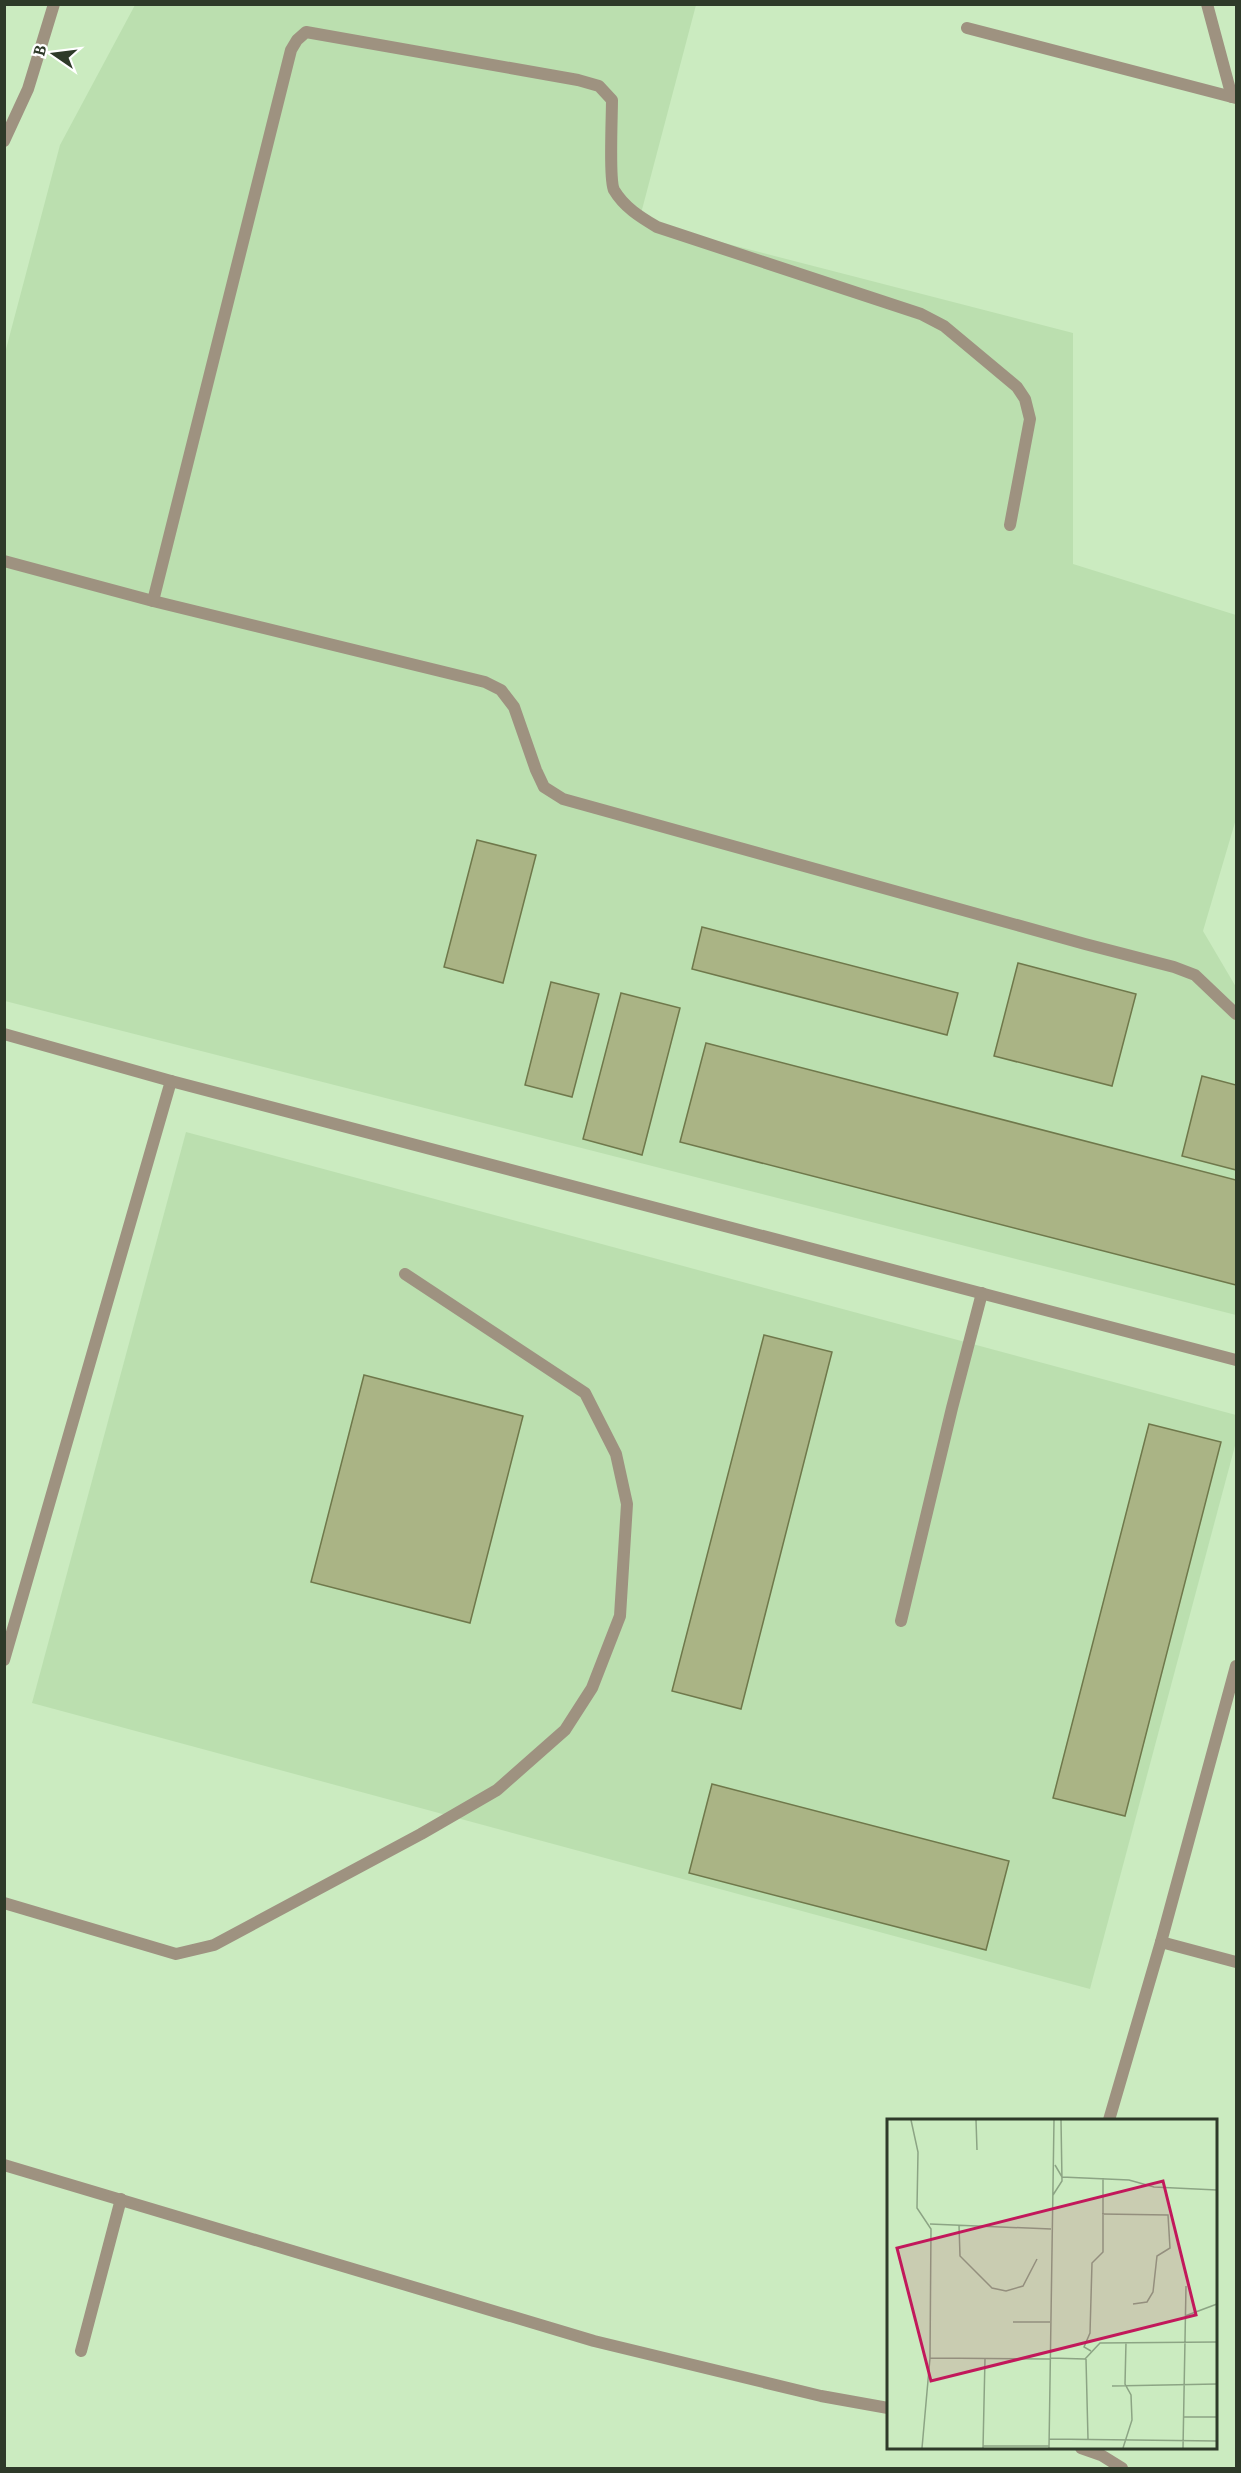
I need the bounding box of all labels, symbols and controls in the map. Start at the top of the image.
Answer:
north arrow [24,24,84,84]
text: B [28,42,51,58]
inset map [887,2119,1217,2449]

